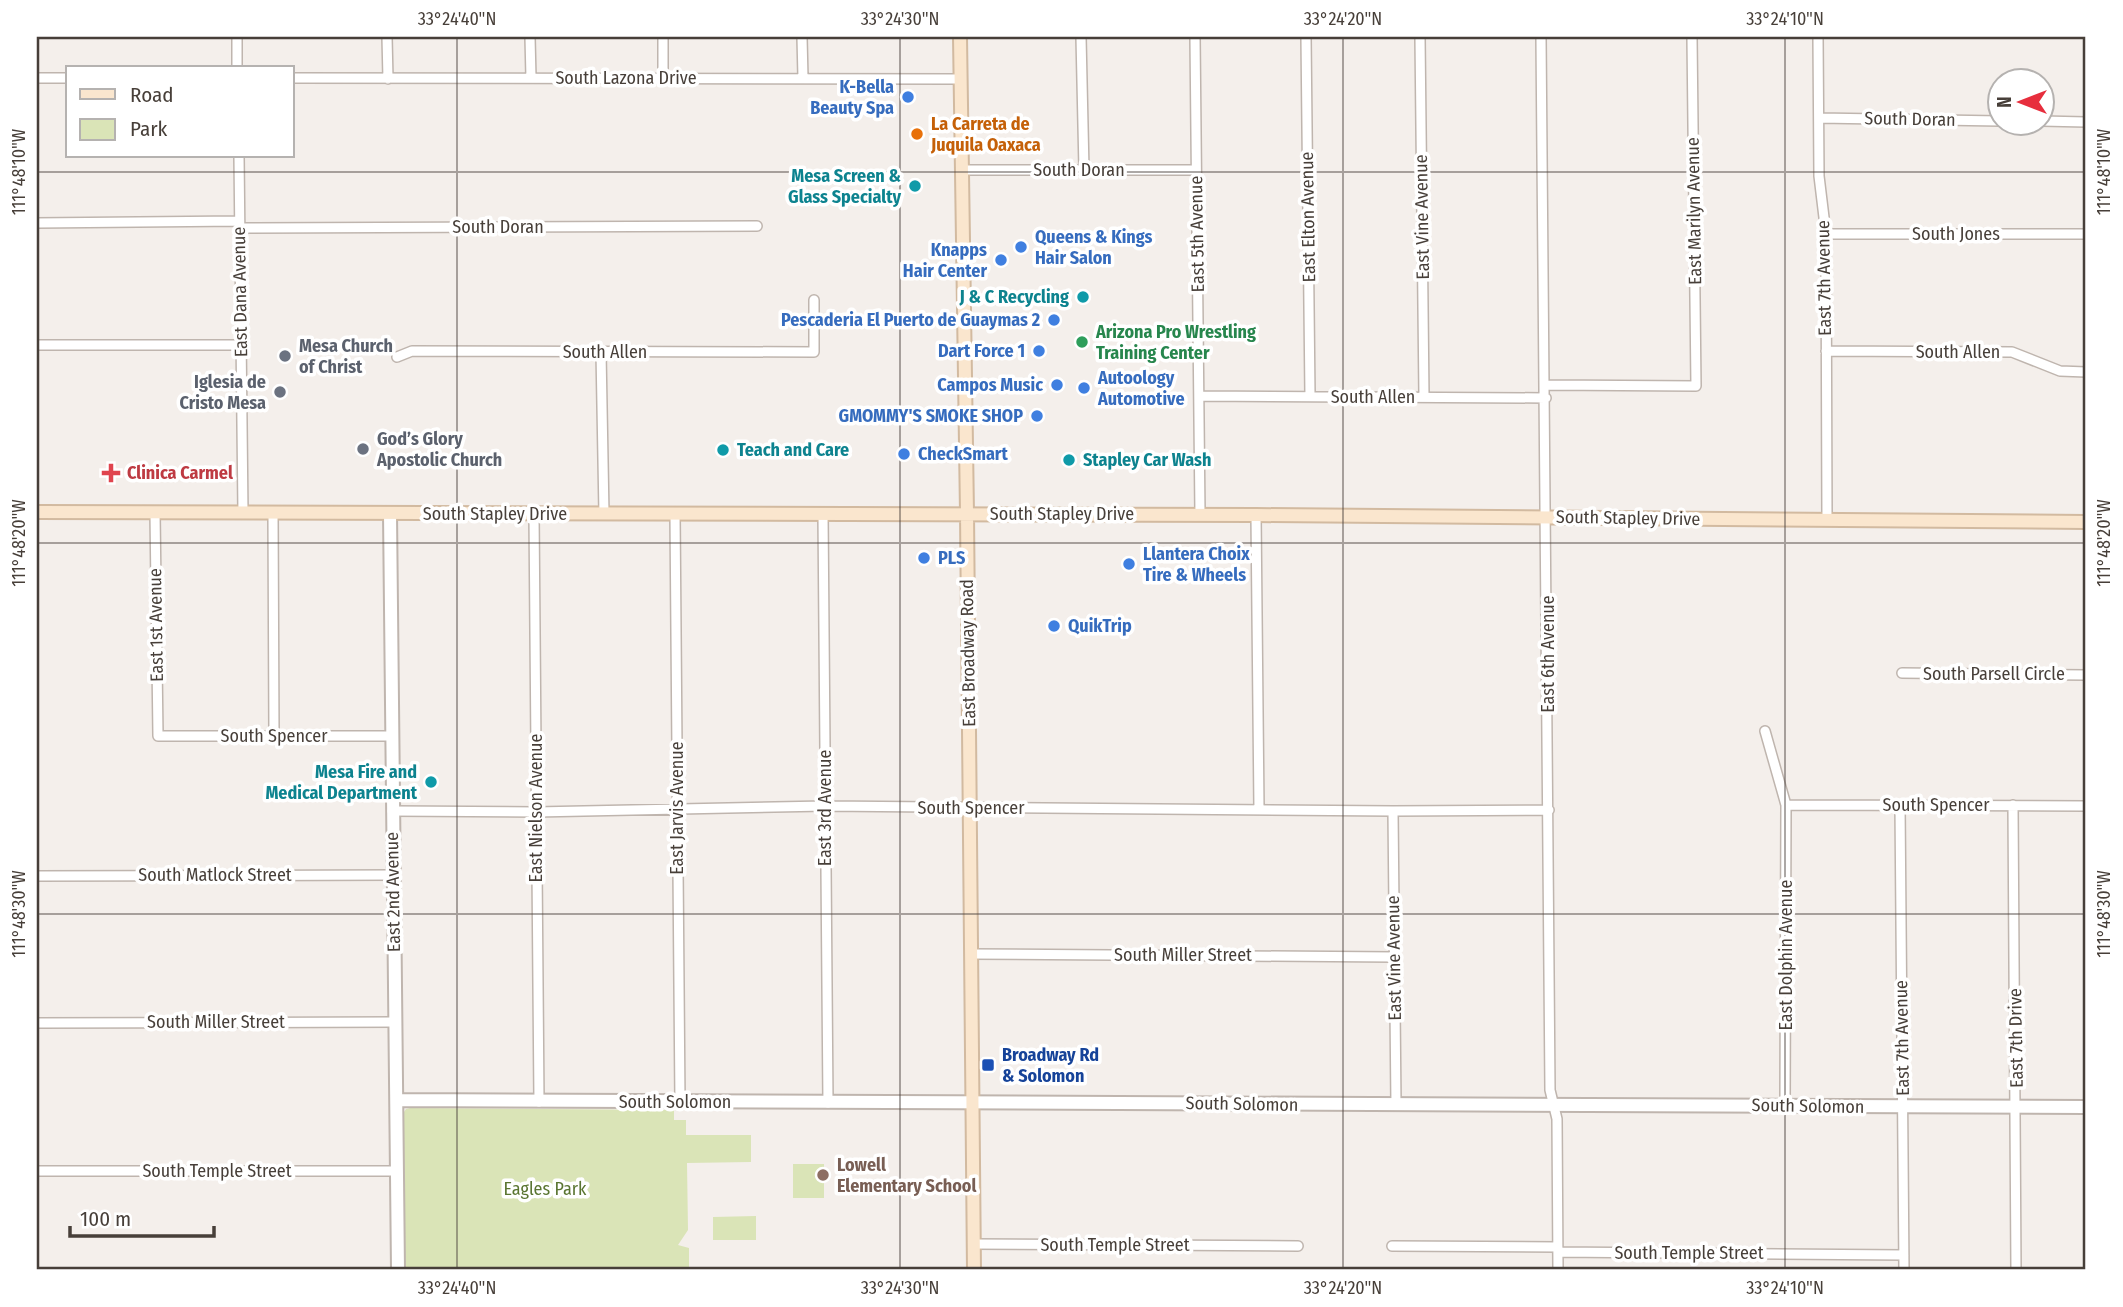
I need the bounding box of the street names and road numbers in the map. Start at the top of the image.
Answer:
street label: South Lazona Drive [555,67,697,89]
street label: South Doran [1864,107,1956,131]
street label: East Marilyn Avenue [1682,137,1706,285]
street label: East Elton Avenue [1296,151,1320,283]
street label: East Vine Avenue [1410,154,1434,280]
street label: South Doran [1033,159,1125,181]
street label: East 5th Avenue [1185,175,1209,292]
street label: South Doran [452,216,544,238]
street label: East 7th Avenue [1812,220,1836,336]
street label: South Jones [1912,223,2000,245]
street label: East Dana Avenue [228,226,252,357]
street label: South Allen [563,341,647,363]
street label: South Allen [1916,341,2000,363]
street label: South Allen [1331,386,1415,408]
street label: South Stapley Drive [423,503,567,525]
street label: South Stapley Drive [990,503,1134,525]
street label: South Stapley Drive [1556,506,1700,530]
street label: East 1st Avenue [144,568,168,682]
street label: East Broadway Road [956,579,980,727]
street label: East 6th Avenue [1537,595,1559,713]
street label: South Parsell Circle [1923,663,2065,685]
street label: South Spencer [221,725,328,747]
street label: East Nielson Avenue [525,734,547,882]
street label: East Jarvis Avenue [666,741,688,875]
street label: East 3rd Avenue [814,750,836,866]
street label: South Spencer [1883,794,1990,816]
street label: South Spencer [918,797,1025,819]
street label: East 2nd Avenue [381,832,405,952]
street label: South Matlock Street [138,864,292,886]
street label: East Dolphin Avenue [1775,879,1797,1030]
street label: East Vine Avenue [1382,895,1406,1021]
street label: South Miller Street [1114,944,1252,966]
street label: East 7th Avenue [1890,980,1914,1096]
street label: East 7th Drive [2004,988,2028,1088]
street label: South Miller Street [147,1011,285,1033]
street label: South Solomon [619,1091,731,1113]
street label: South Solomon [1185,1092,1299,1116]
street label: South Solomon [1751,1094,1865,1118]
street label: South Temple Street [142,1160,292,1182]
street label: South Temple Street [1040,1234,1190,1256]
street label: South Temple Street [1614,1242,1764,1264]

